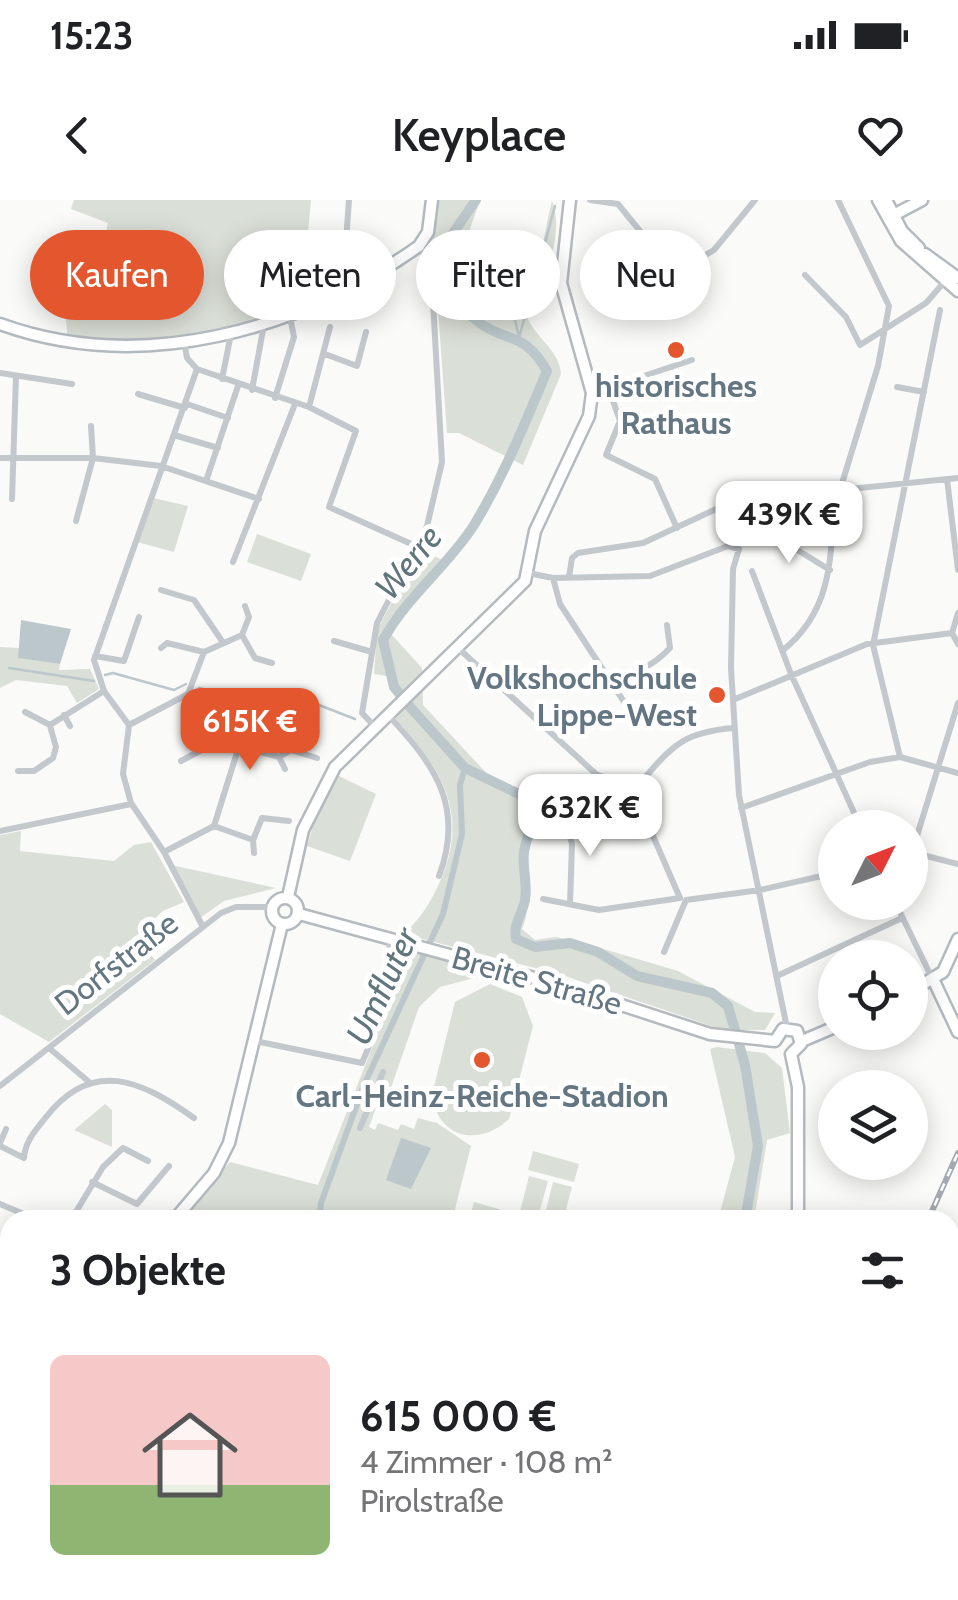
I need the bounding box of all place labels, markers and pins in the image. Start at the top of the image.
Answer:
marker: historisches Rathaus [665,339,687,361]
place label: historisches Rathaus [595,366,757,442]
pin: 439K € [708,481,870,566]
place label: Volkshochschule Lippe-West [467,658,697,734]
marker: Volkshochschule Lippe-West [706,684,728,706]
pin: 615K € [169,688,331,773]
pin: 632K € [509,774,671,859]
marker: Carl-Heinz-Reiche-Stadion [471,1049,493,1071]
place label: Carl-Heinz-Reiche-Stadion [295,1076,669,1115]

